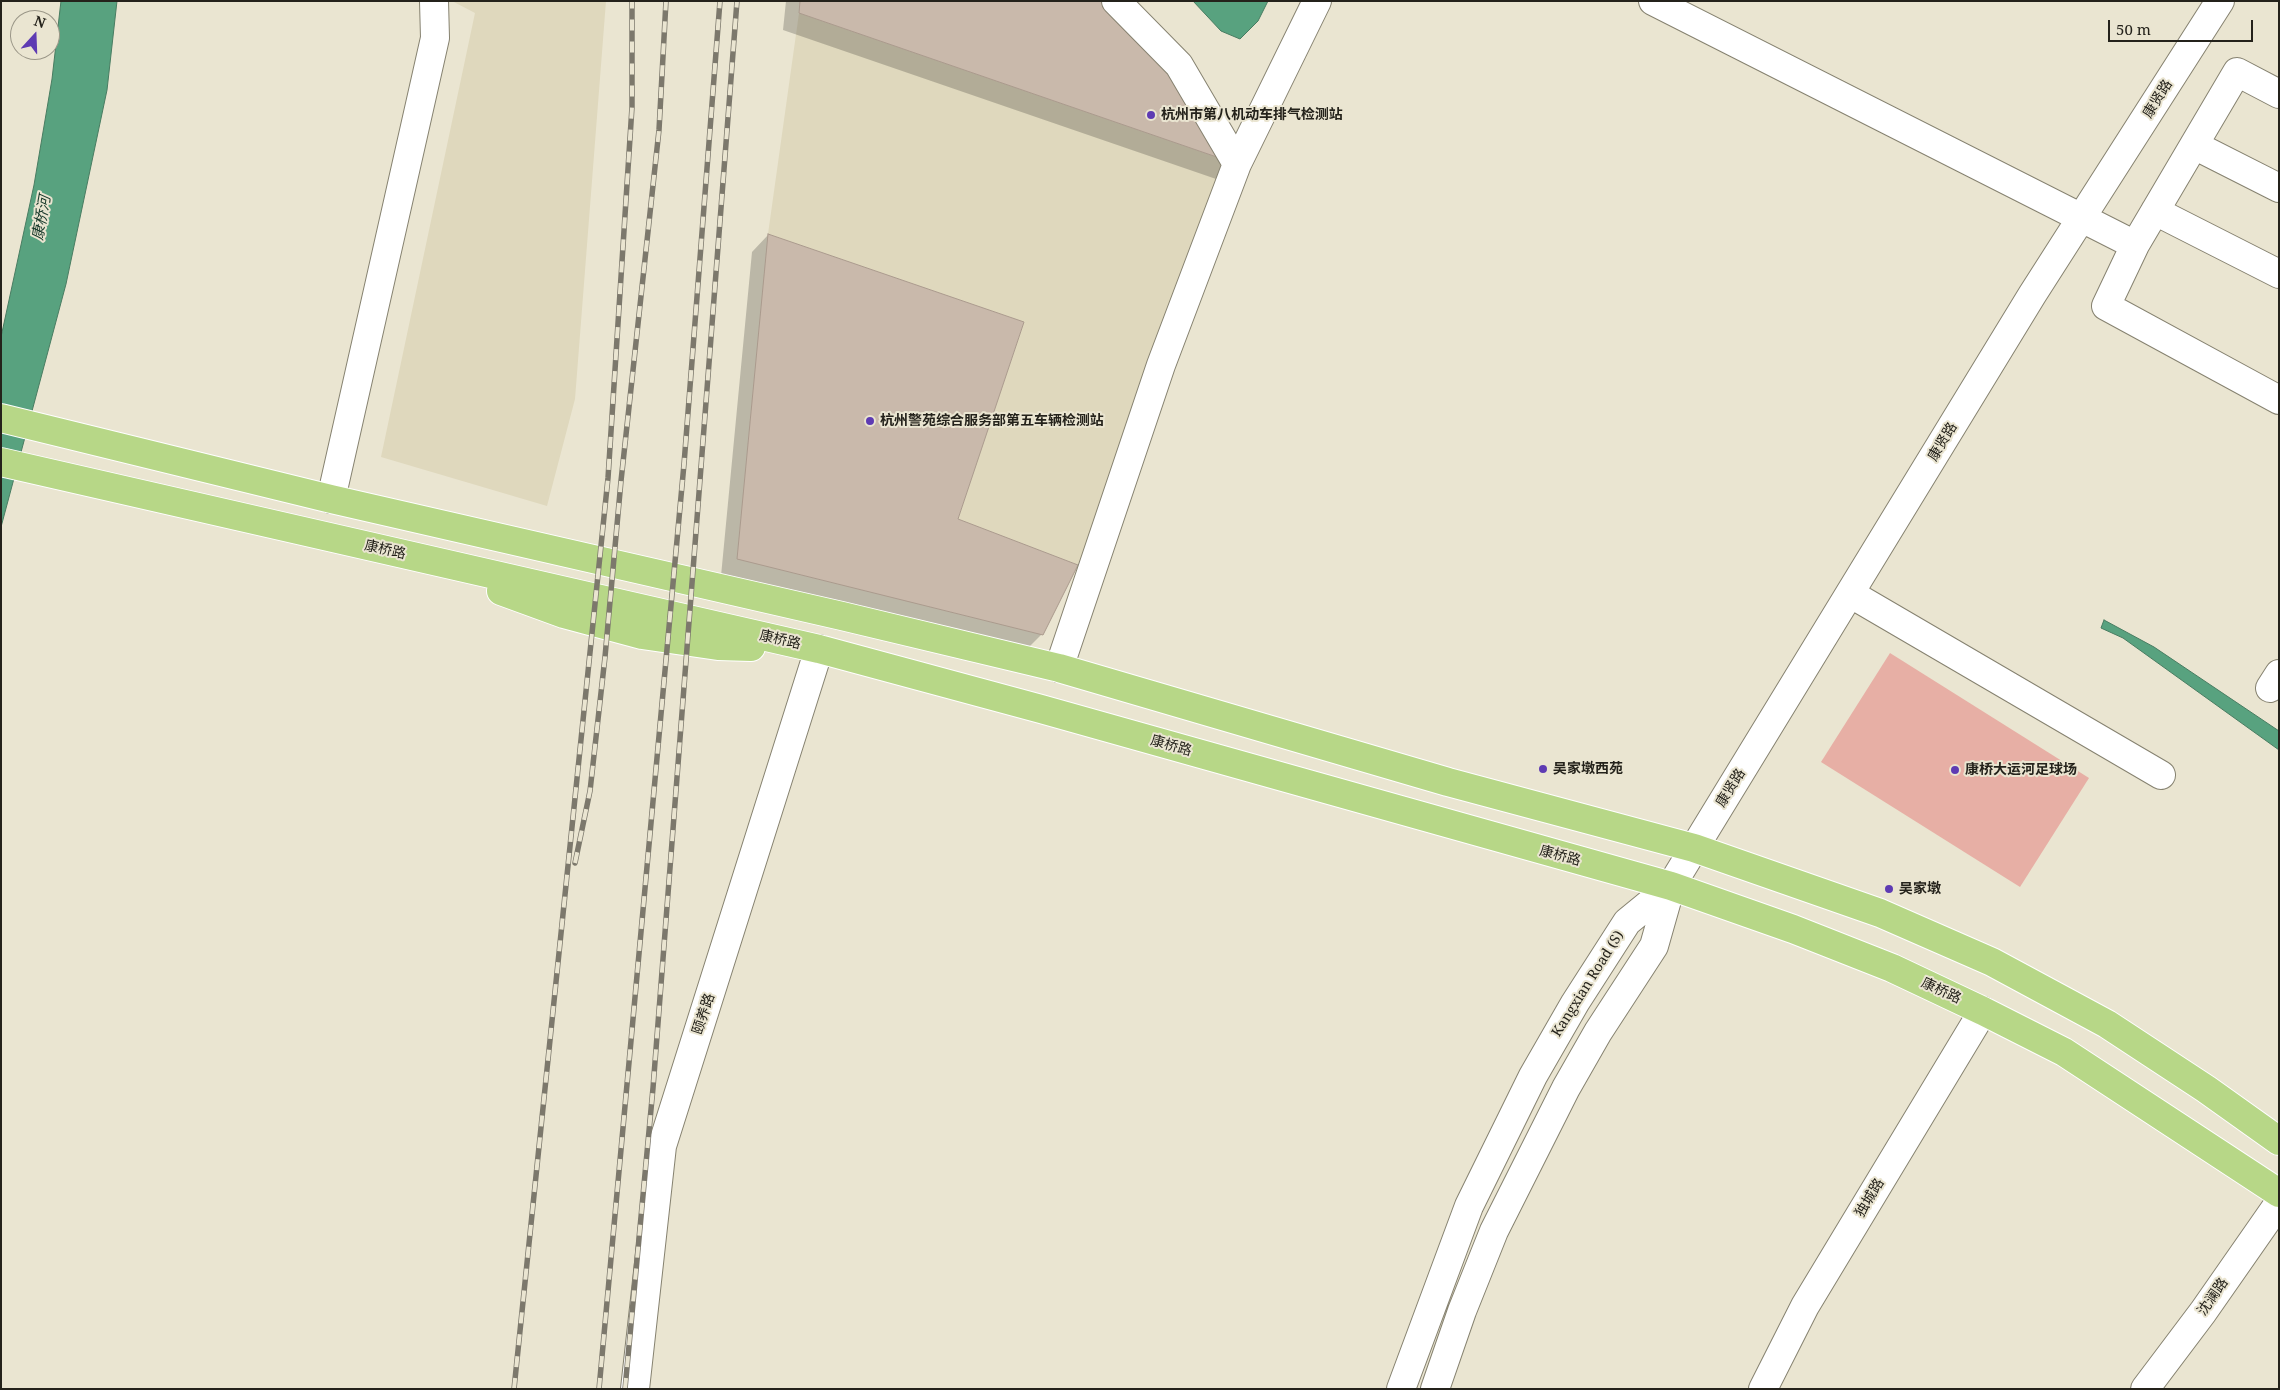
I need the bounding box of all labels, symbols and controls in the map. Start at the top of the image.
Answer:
north arrow [10,10,60,60]
scale bar [2110,10,2255,42]
text: N [32,11,48,32]
text: 50 m [2116,19,2151,39]
street label: 康贤路 [2140,77,2176,121]
place label: 杭州市第八机动车排气检测站 [1161,107,1343,123]
marker: 杭州市第八机动车排气检测站 [1145,109,1157,121]
water label: 康桥河 [29,194,55,242]
place label: 杭州警苑综合服务部第五车辆检测站 [880,413,1104,429]
marker: 杭州警苑综合服务部第五车辆检测站 [864,415,876,427]
street label: 康贤路 [1925,420,1961,464]
street label: 康桥路 [363,537,407,563]
street label: 康桥路 [758,627,802,653]
street label: 康桥路 [1148,732,1194,760]
place label: 吴家墩西苑 [1553,761,1623,777]
place label: 康桥大运河足球场 [1965,762,2077,778]
marker: 吴家墩西苑 [1537,763,1549,775]
marker: 康桥大运河足球场 [1949,764,1961,776]
street label: 康贤路 [1713,766,1749,810]
street label: 康桥路 [1538,842,1582,870]
place label: 吴家墩 [1899,881,1941,897]
marker: 吴家墩 [1883,883,1895,895]
street label: Kangxian Road (S) [1549,928,1627,1040]
street label: 康桥路 [1918,975,1964,1007]
street label: 颐养路 [690,991,718,1037]
street label: 独城路 [1852,1176,1888,1220]
street label: 沈澜路 [2194,1275,2232,1319]

